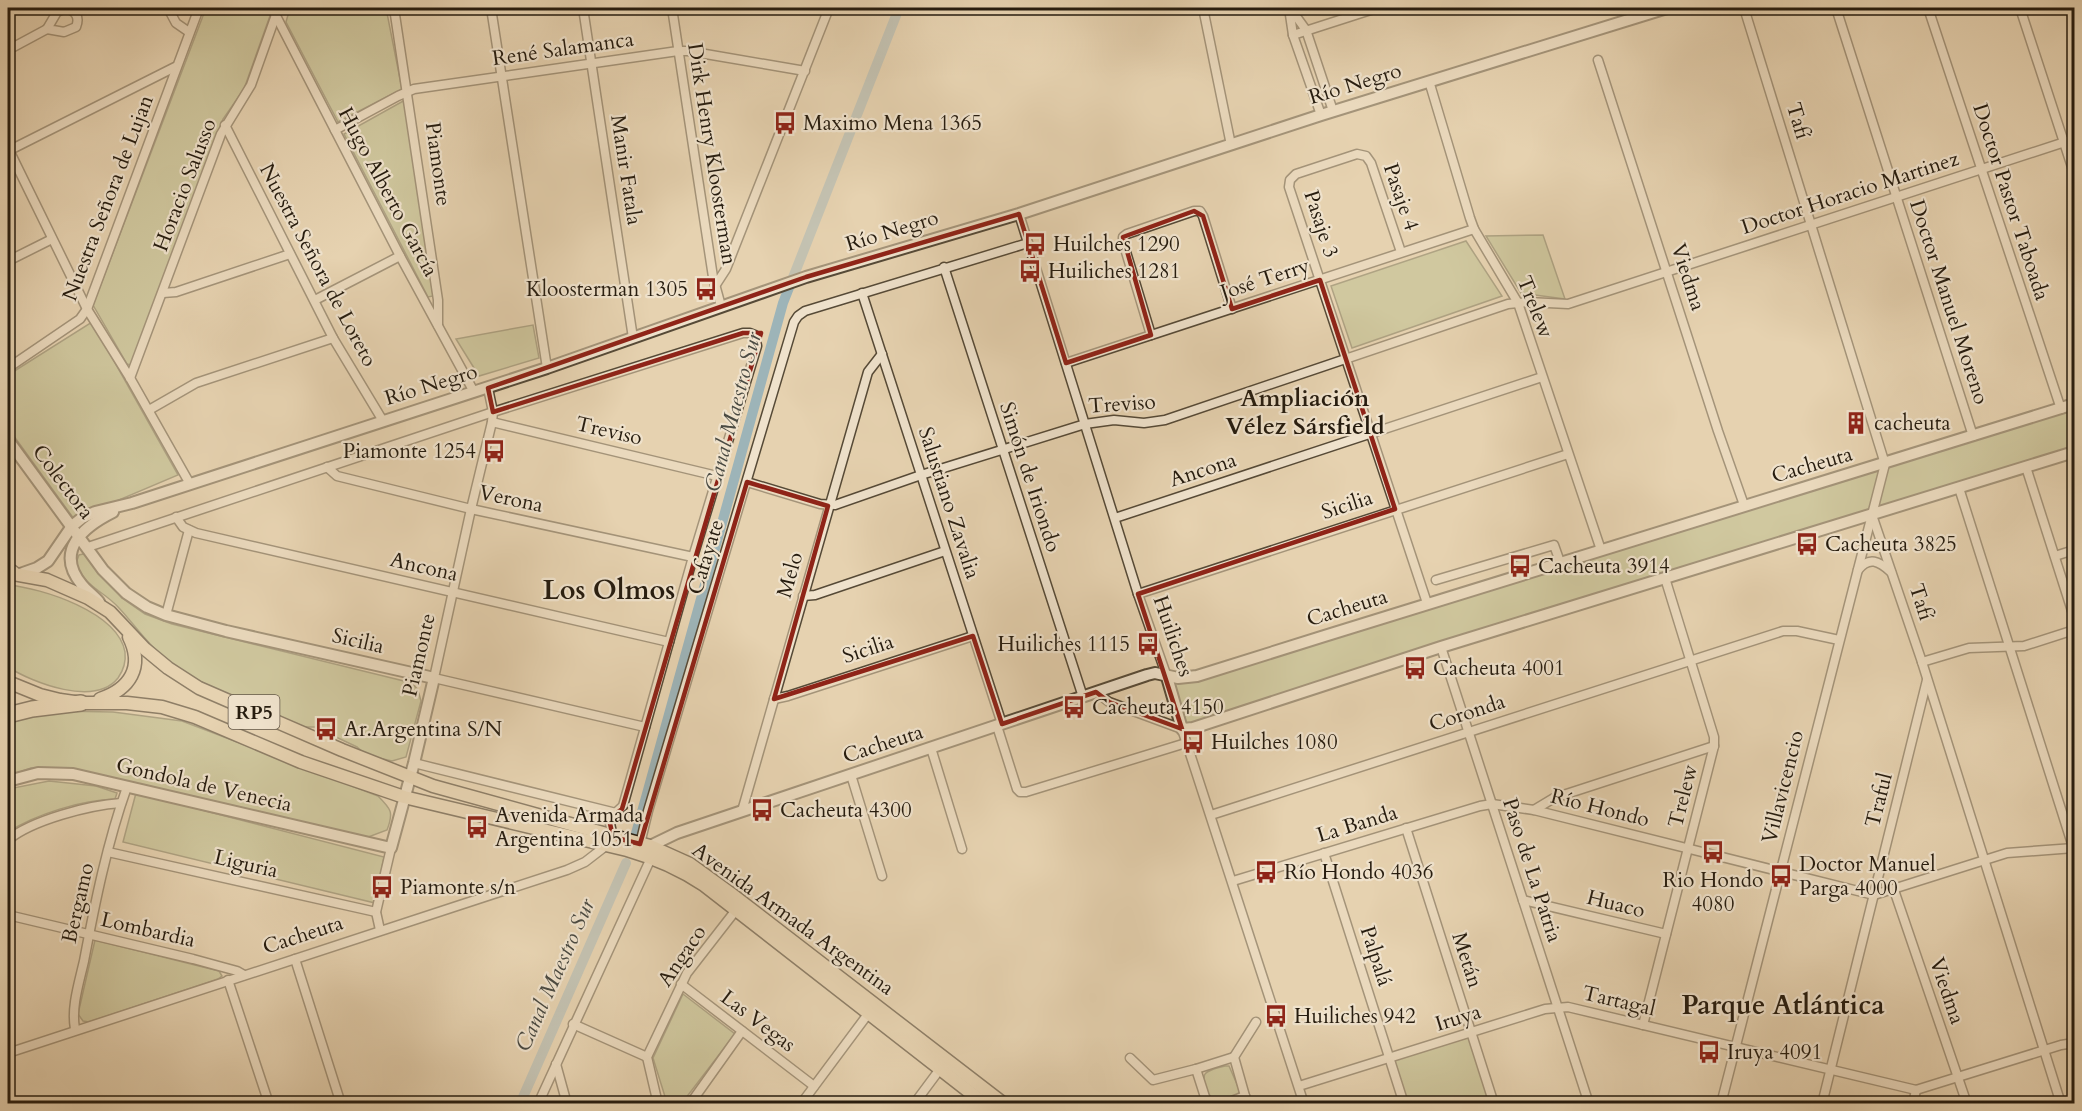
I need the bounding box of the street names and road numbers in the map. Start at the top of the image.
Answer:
street label: René Salamanca [490,25,636,73]
street label: Dirk Henry Kloosterman [680,41,744,267]
street label: Río Negro [1305,56,1405,112]
street label: Nuestra Señora de Lujan [55,91,161,305]
street label: Tafí [1779,99,1817,143]
street label: Doctor Pastor Taboada [1965,100,2057,304]
street label: Hugo Alberto García [331,102,445,282]
street label: Manir Fatala [603,113,649,227]
street label: Horacio Salusso [146,114,224,256]
street label: Piamonte [418,120,458,208]
street label: Doctor Horacio Martinez [1737,144,1963,242]
street label: Nuestra Señora de Loreto [252,158,384,372]
street label: Pasaje 4 [1376,159,1426,235]
street label: Pasaje 3 [1296,186,1346,262]
street label: Doctor Manuel Moreno [1902,196,1996,408]
street label: Río Negro [842,203,942,259]
street label: Viedma [1664,240,1712,314]
street label: José Terry [1214,251,1313,308]
street label: Trelew [1510,272,1561,342]
street label: Río Negro [381,357,481,413]
street label: Treviso [1087,387,1157,421]
street label: Simón de Iriondo [992,398,1068,556]
street label: Treviso [573,409,645,453]
street label: Salustiano Zavalia [911,423,987,583]
street label: Colectora [25,439,101,525]
street label: Cacheuta [1768,440,1856,490]
street label: Ancona [1166,446,1240,494]
street label: Verona [476,478,546,520]
street label: Sicilia [1318,483,1376,527]
street label: Cafayate [681,516,731,598]
street label: Ancona [387,545,461,589]
street label: Melo [770,549,810,601]
street label: Tafí [1902,580,1941,624]
street label: Cacheuta [1303,582,1391,634]
street label: Huiliches [1146,592,1200,680]
street label: Piamonte [395,611,443,699]
street label: Sicilia [329,621,387,661]
street label: Sicilia [839,627,897,671]
street label: Coronda [1425,687,1509,739]
road number: RP5 [228,695,280,729]
street label: Cacheuta [839,717,927,771]
street label: Villavicencio [1755,727,1811,847]
street label: Gondola de Venecia [113,751,295,819]
street label: Trelew [1661,761,1705,831]
street label: Traful [1858,770,1900,830]
street label: Río Hondo [1548,782,1652,834]
street label: Paso de La Patria [1495,794,1569,946]
street label: La Banda [1313,798,1401,850]
street label: Avenida Armada Argentina [686,836,900,1002]
street label: Liguria [211,843,281,885]
street label: Bergamo [55,860,101,946]
street label: Huaco [1584,883,1648,925]
street label: Lombardia [98,905,198,955]
street label: Cacheuta [259,908,347,962]
street label: Angaco [651,919,713,993]
street label: Palpalá [1353,922,1399,990]
street label: Metán [1444,928,1490,992]
street label: Viedma [1922,954,1972,1028]
street label: Tartagal [1580,979,1658,1023]
street label: Las Vegas [714,983,802,1059]
street label: Iruya [1432,997,1484,1039]

